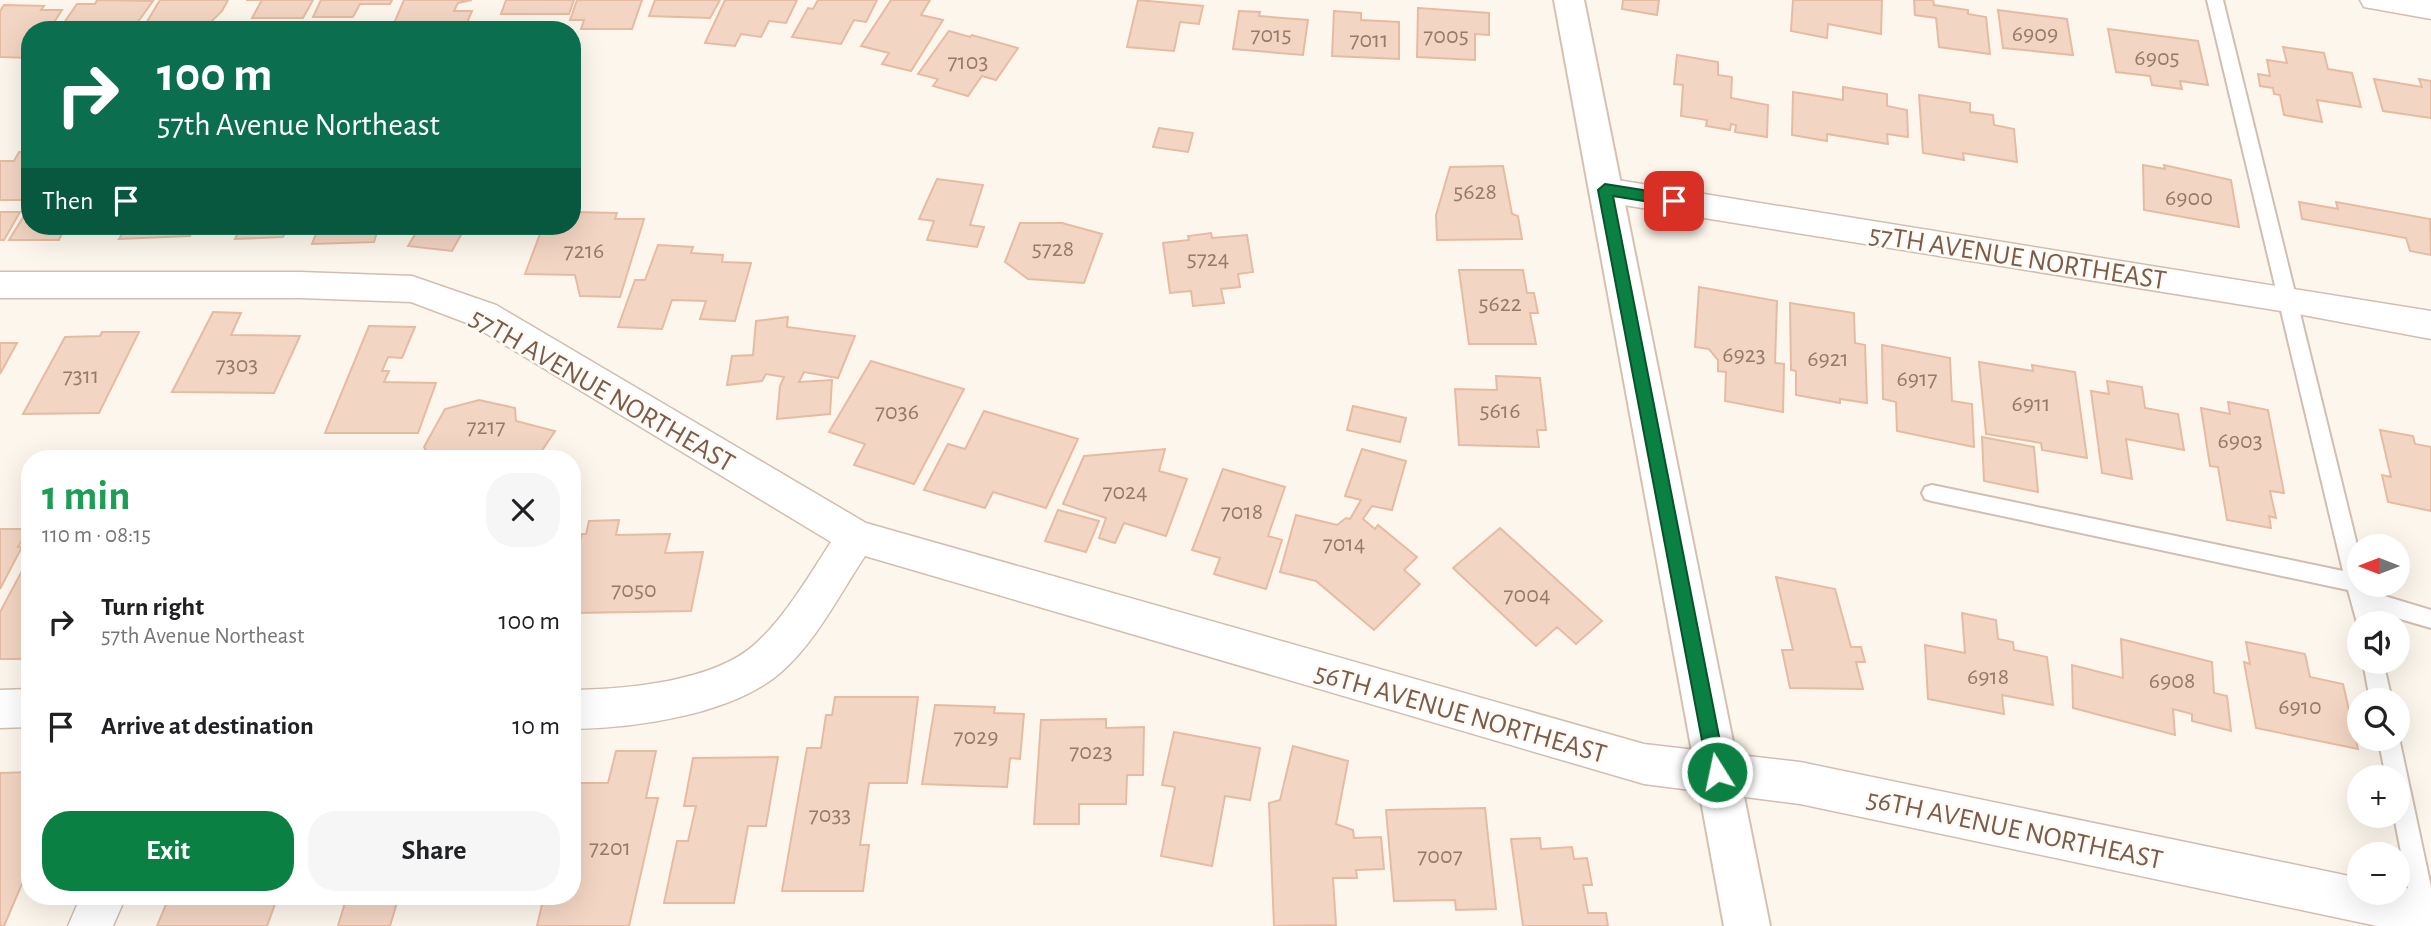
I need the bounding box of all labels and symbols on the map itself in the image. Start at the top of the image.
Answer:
house number: 6909 [2012,22,2058,46]
house number: 7015 [1251,23,1291,47]
house number: 7005 [1423,24,1469,48]
house number: 7011 [1349,28,1389,52]
house number: 6905 [2134,46,2180,70]
house number: 7103 [948,50,988,74]
pin [1644,171,1704,231]
house number: 5628 [1453,180,1497,204]
house number: 6900 [2165,186,2213,210]
street label: 57TH AVENUE NORTHEAST [1867,221,2169,295]
house number: 5728 [1032,237,1074,261]
house number: 7216 [564,239,604,263]
house number: 5724 [1187,247,1229,271]
house number: 5622 [1478,292,1522,316]
street label: 57TH AVENUE NORTHEAST [465,303,739,478]
house number: 6923 [1722,343,1766,367]
house number: 6921 [1807,347,1849,371]
house number: 7303 [216,353,258,377]
house number: 7311 [63,364,99,388]
house number: 6917 [1897,367,1937,391]
house number: 6911 [2011,392,2051,416]
house number: 5616 [1480,399,1520,423]
house number: 7036 [875,400,919,424]
house number: 7217 [466,415,506,439]
house number: 6903 [2217,429,2263,453]
house number: 7024 [1102,480,1148,504]
house number: 7018 [1221,500,1263,524]
house number: 7014 [1323,532,1365,556]
north arrow [2347,534,2410,597]
house number: 7050 [611,578,657,602]
house number: 7004 [1504,583,1550,607]
street label: 56TH AVENUE NORTHEAST [1311,659,1610,769]
house number: 6918 [1967,665,2009,689]
house number: 6908 [2149,669,2195,693]
house number: 6910 [2278,695,2322,719]
house number: 7029 [954,725,998,749]
position arrow [1680,735,1754,809]
house number: 7023 [1069,740,1113,764]
street label: 56TH AVENUE NORTHEAST [1864,785,2165,875]
house number: 7033 [809,803,851,827]
house number: 7201 [589,836,631,860]
house number: 7007 [1417,844,1463,868]

